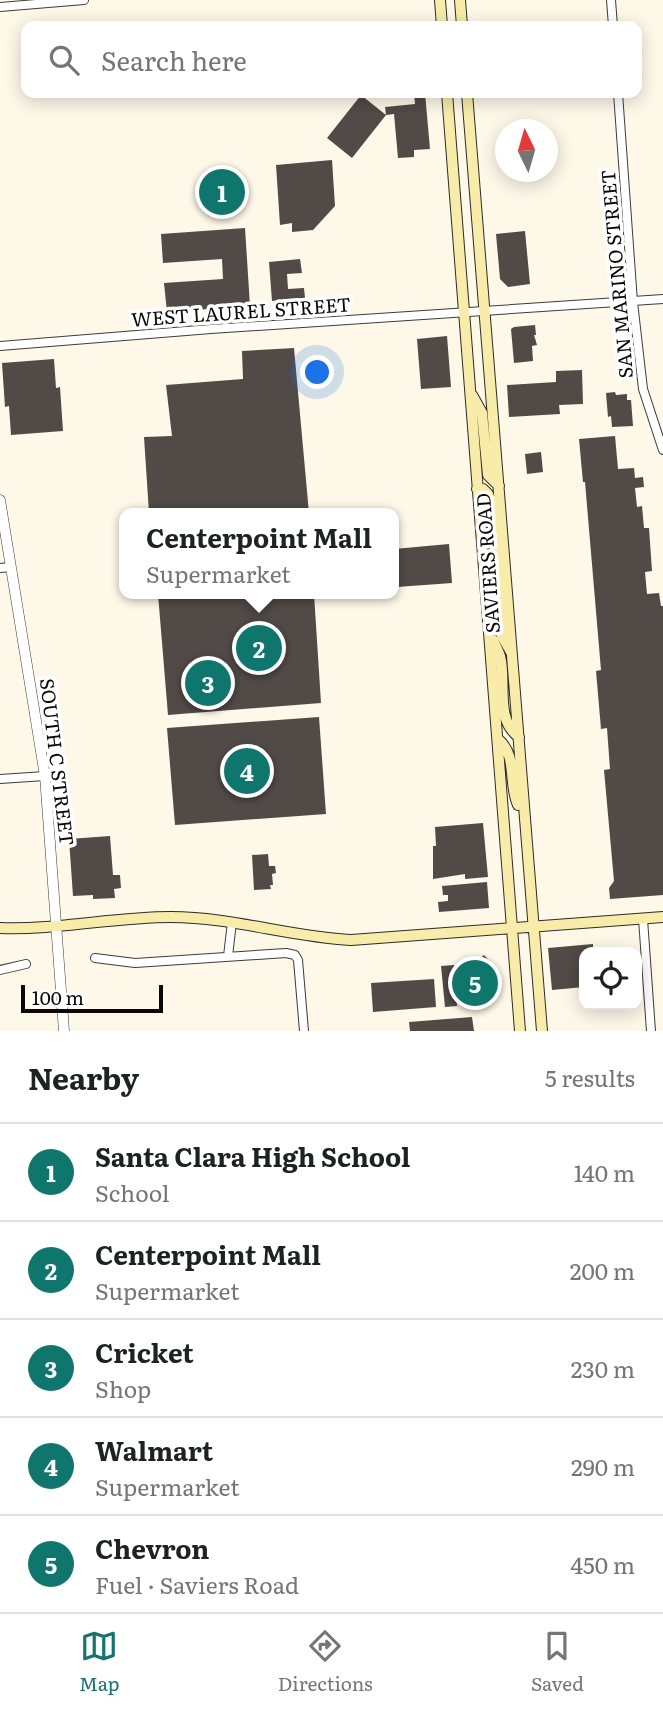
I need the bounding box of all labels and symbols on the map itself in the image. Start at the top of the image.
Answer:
north arrow [495,119,558,182]
pin: 1 [199,166,245,218]
street label: SAN MARINO STREET [593,168,639,380]
street label: WEST LAUREL STREET [130,289,352,333]
your location [300,355,334,389]
street label: SAVIERS ROAD [468,492,506,634]
pin: 2 [236,622,282,674]
pin: 3 [185,657,231,709]
street label: SOUTH C STREET [34,677,82,847]
pin: 4 [224,745,270,797]
pin: 5 [452,957,498,1009]
scale bar [21,982,163,1014]

